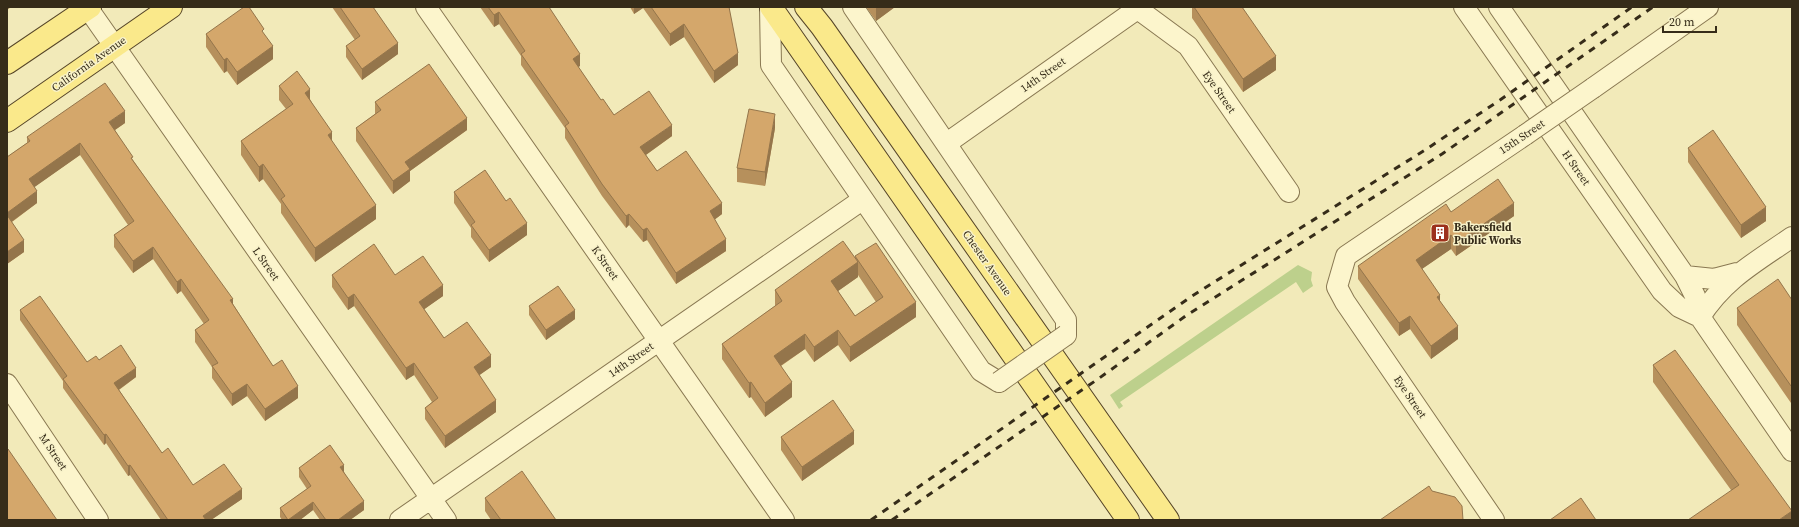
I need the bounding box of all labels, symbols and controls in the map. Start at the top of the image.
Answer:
scale bar [1663,8,1716,34]
text: 20 m [1669,14,1695,30]
street label: California Avenue [49,32,130,95]
street label: 14th Street [1017,54,1069,96]
street label: Eye Street [1199,68,1239,116]
street label: 15th Street [1496,116,1548,158]
street label: H Street [1558,147,1594,189]
place label: Bakersfield Public Works [1454,220,1521,248]
building icon: Bakersfield Public Works [1429,222,1451,244]
street label: Chester Avenue [959,227,1015,299]
street label: K Street [588,243,622,283]
street label: L Street [249,244,283,284]
street label: 14th Street [605,339,657,381]
street label: Eye Street [1390,373,1430,422]
street label: M Street [35,431,71,474]

